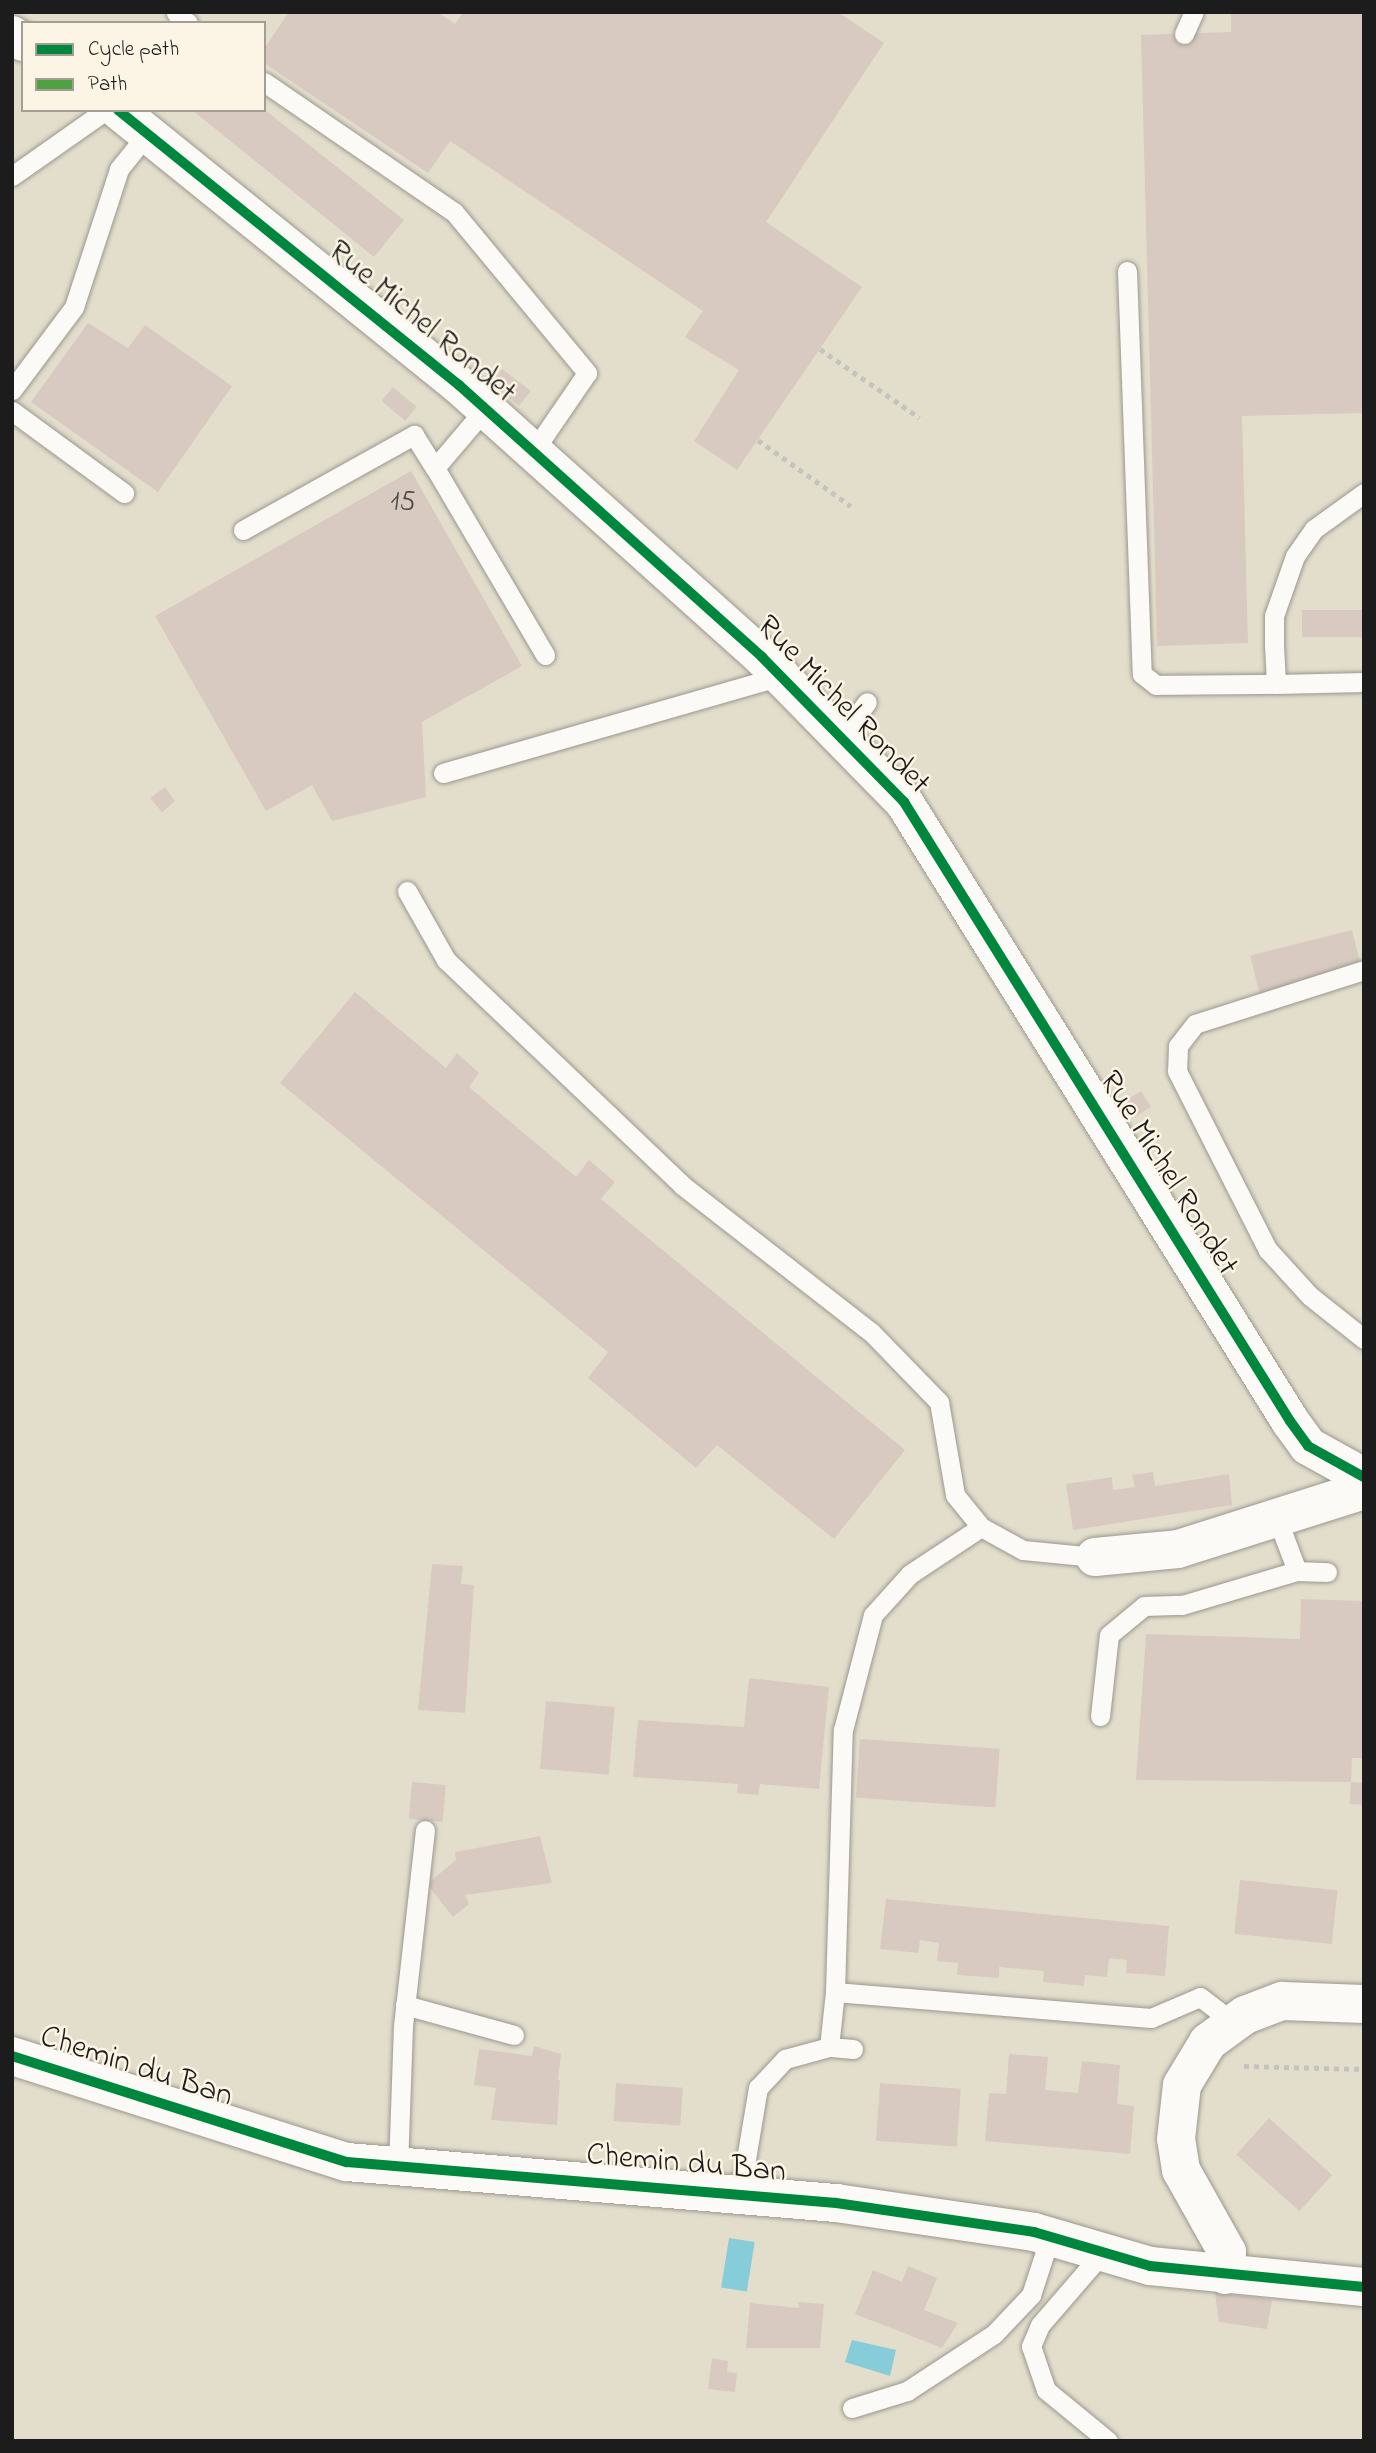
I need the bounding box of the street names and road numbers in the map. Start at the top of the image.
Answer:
street label: Rue Michel Rondet [319,233,523,413]
street label: Rue Michel Rondet [747,609,937,803]
street label: Rue Michel Rondet [1089,1065,1245,1283]
street label: Chemin du Ban [35,2019,237,2117]
street label: Chemin du Ban [585,2137,787,2193]

